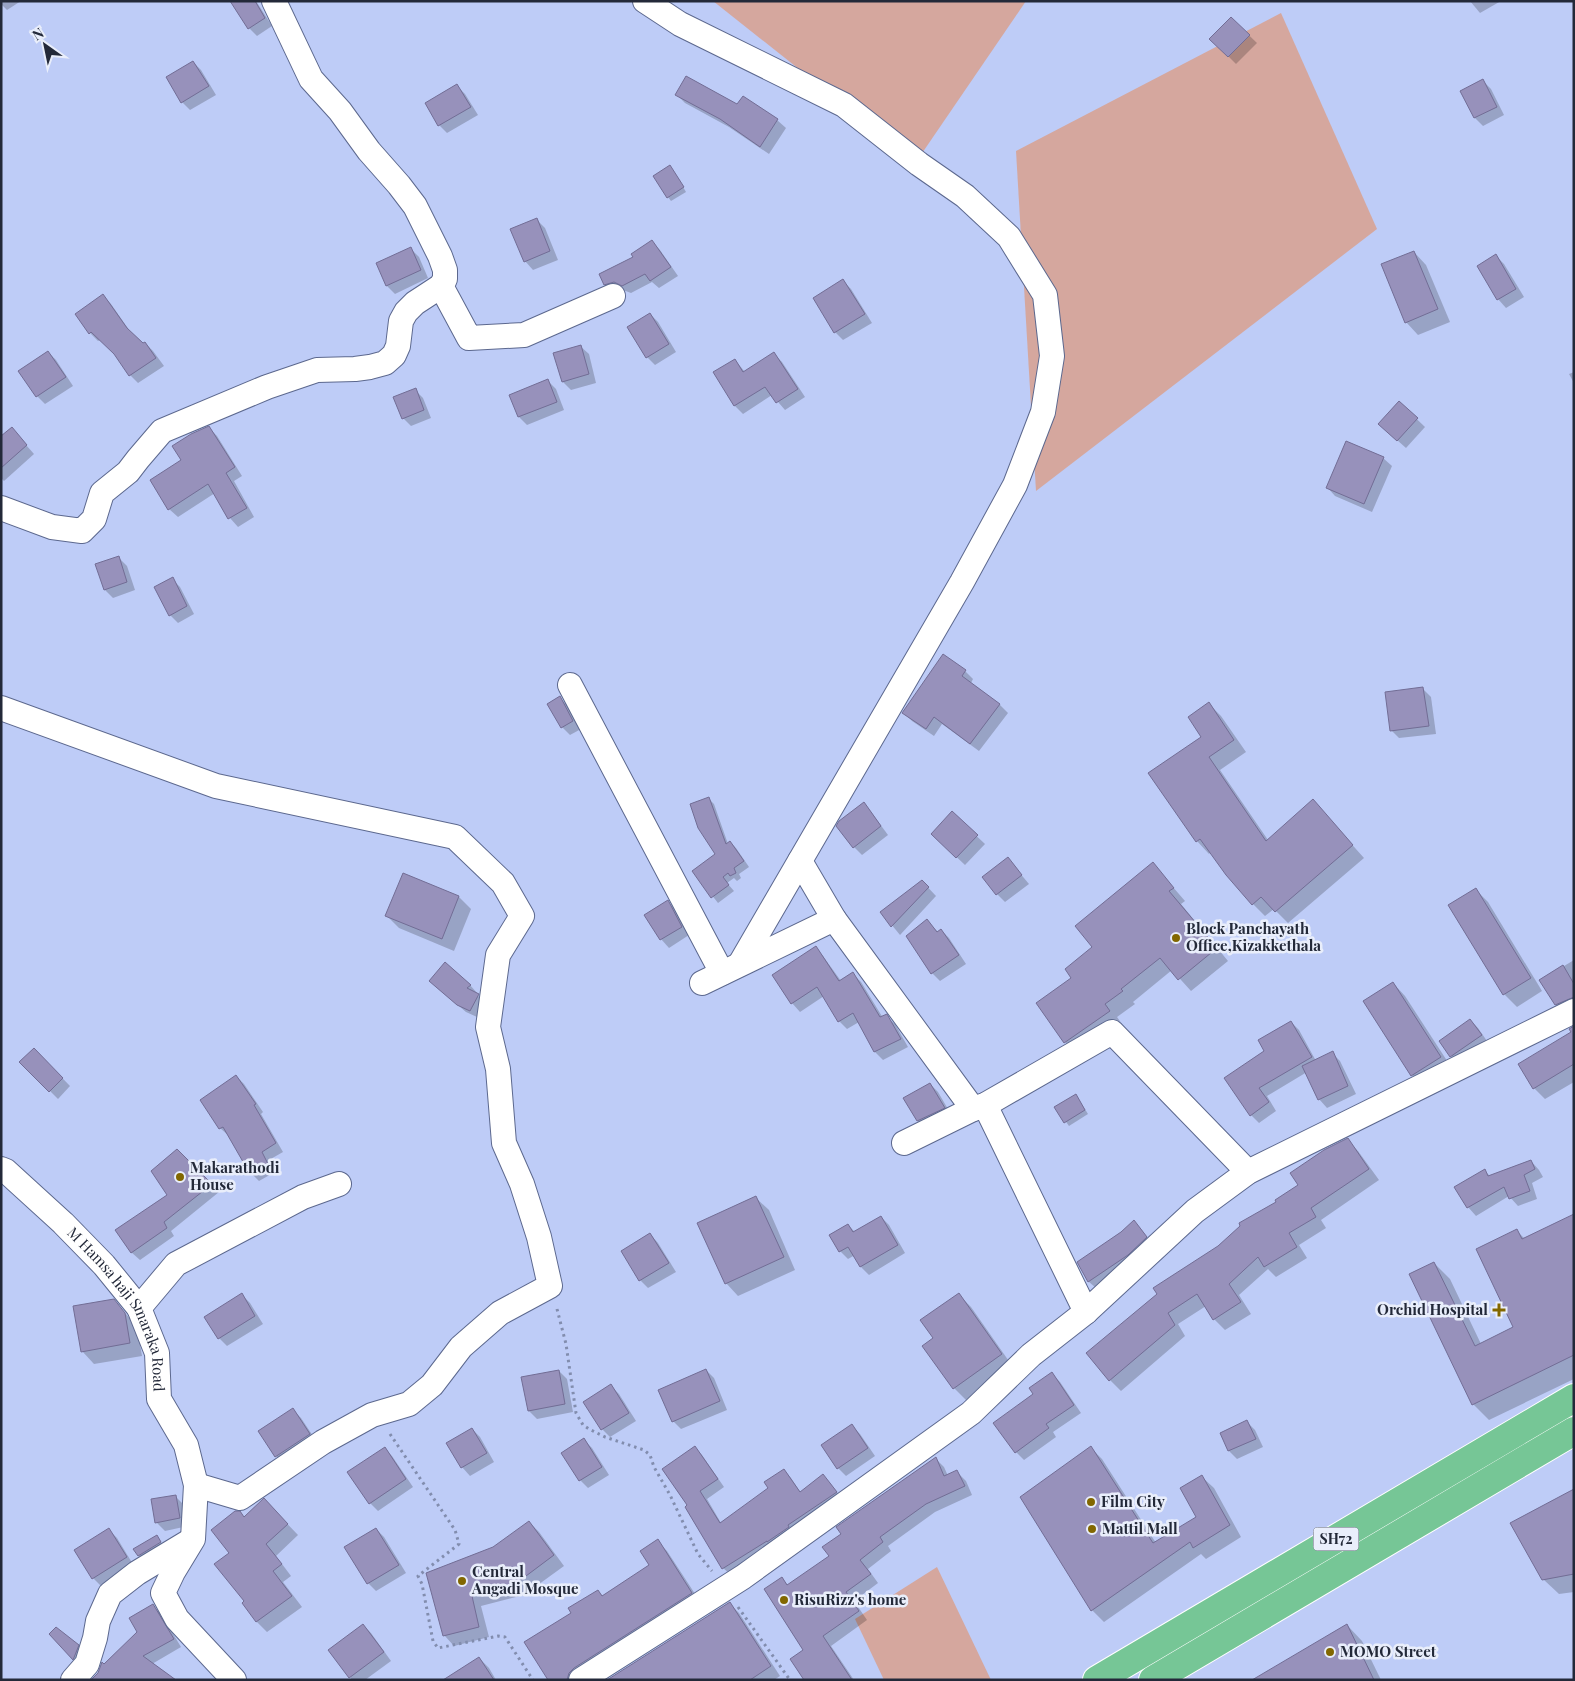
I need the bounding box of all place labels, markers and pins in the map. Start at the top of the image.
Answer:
place label: Block Panchayath Office,Kizakkethala [1186,918,1321,955]
marker: Block Panchayath Office,Kizakkethala [1170,932,1182,944]
place label: Makarathodi House [190,1157,280,1194]
marker: Makarathodi House [174,1171,186,1183]
place label: Orchid Hospital [1377,1299,1488,1319]
marker: Orchid Hospital [1492,1303,1506,1317]
place label: Film City [1101,1491,1165,1511]
marker: Film City [1085,1496,1097,1508]
place label: Mattil Mall [1102,1518,1178,1538]
marker: Mattil Mall [1086,1523,1098,1535]
place label: Central Angadi Mosque [471,1561,579,1598]
marker: Central Angadi Mosque [456,1575,468,1587]
place label: RisuRizz's home [794,1589,907,1609]
marker: RisuRizz's home [778,1594,790,1606]
place label: MOMO Street [1340,1641,1437,1661]
marker: MOMO Street [1324,1646,1336,1658]

